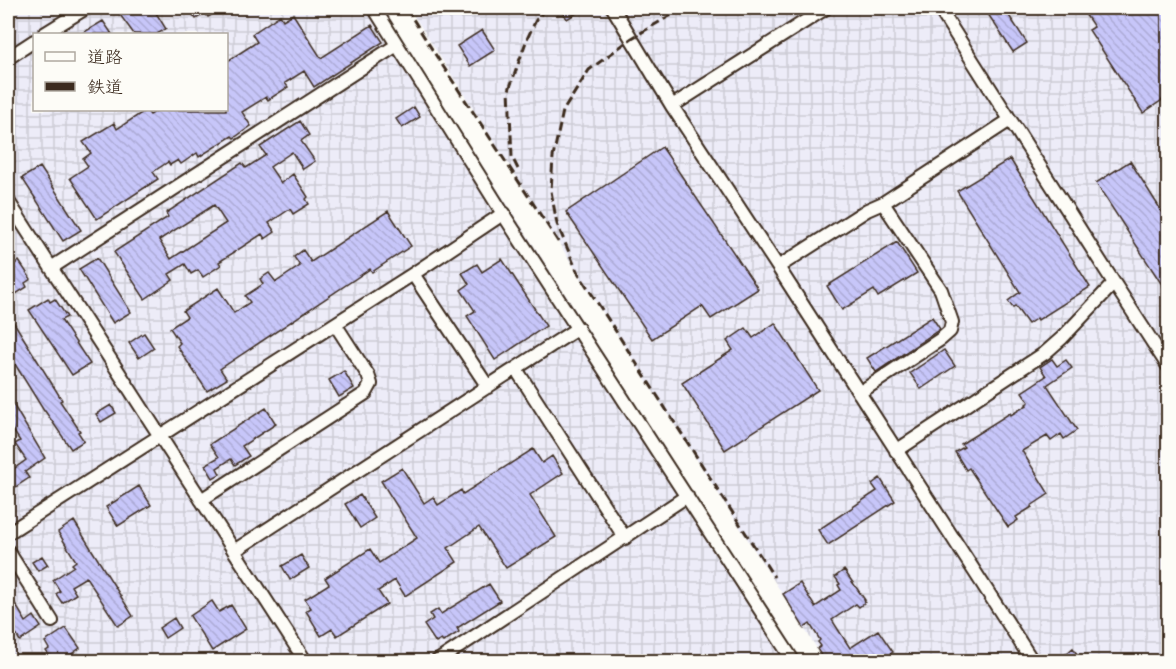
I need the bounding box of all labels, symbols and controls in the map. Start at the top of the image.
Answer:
legend [33,33,228,111]
text: 道路 [87,46,123,68]
text: 鉄道 [87,76,123,98]

